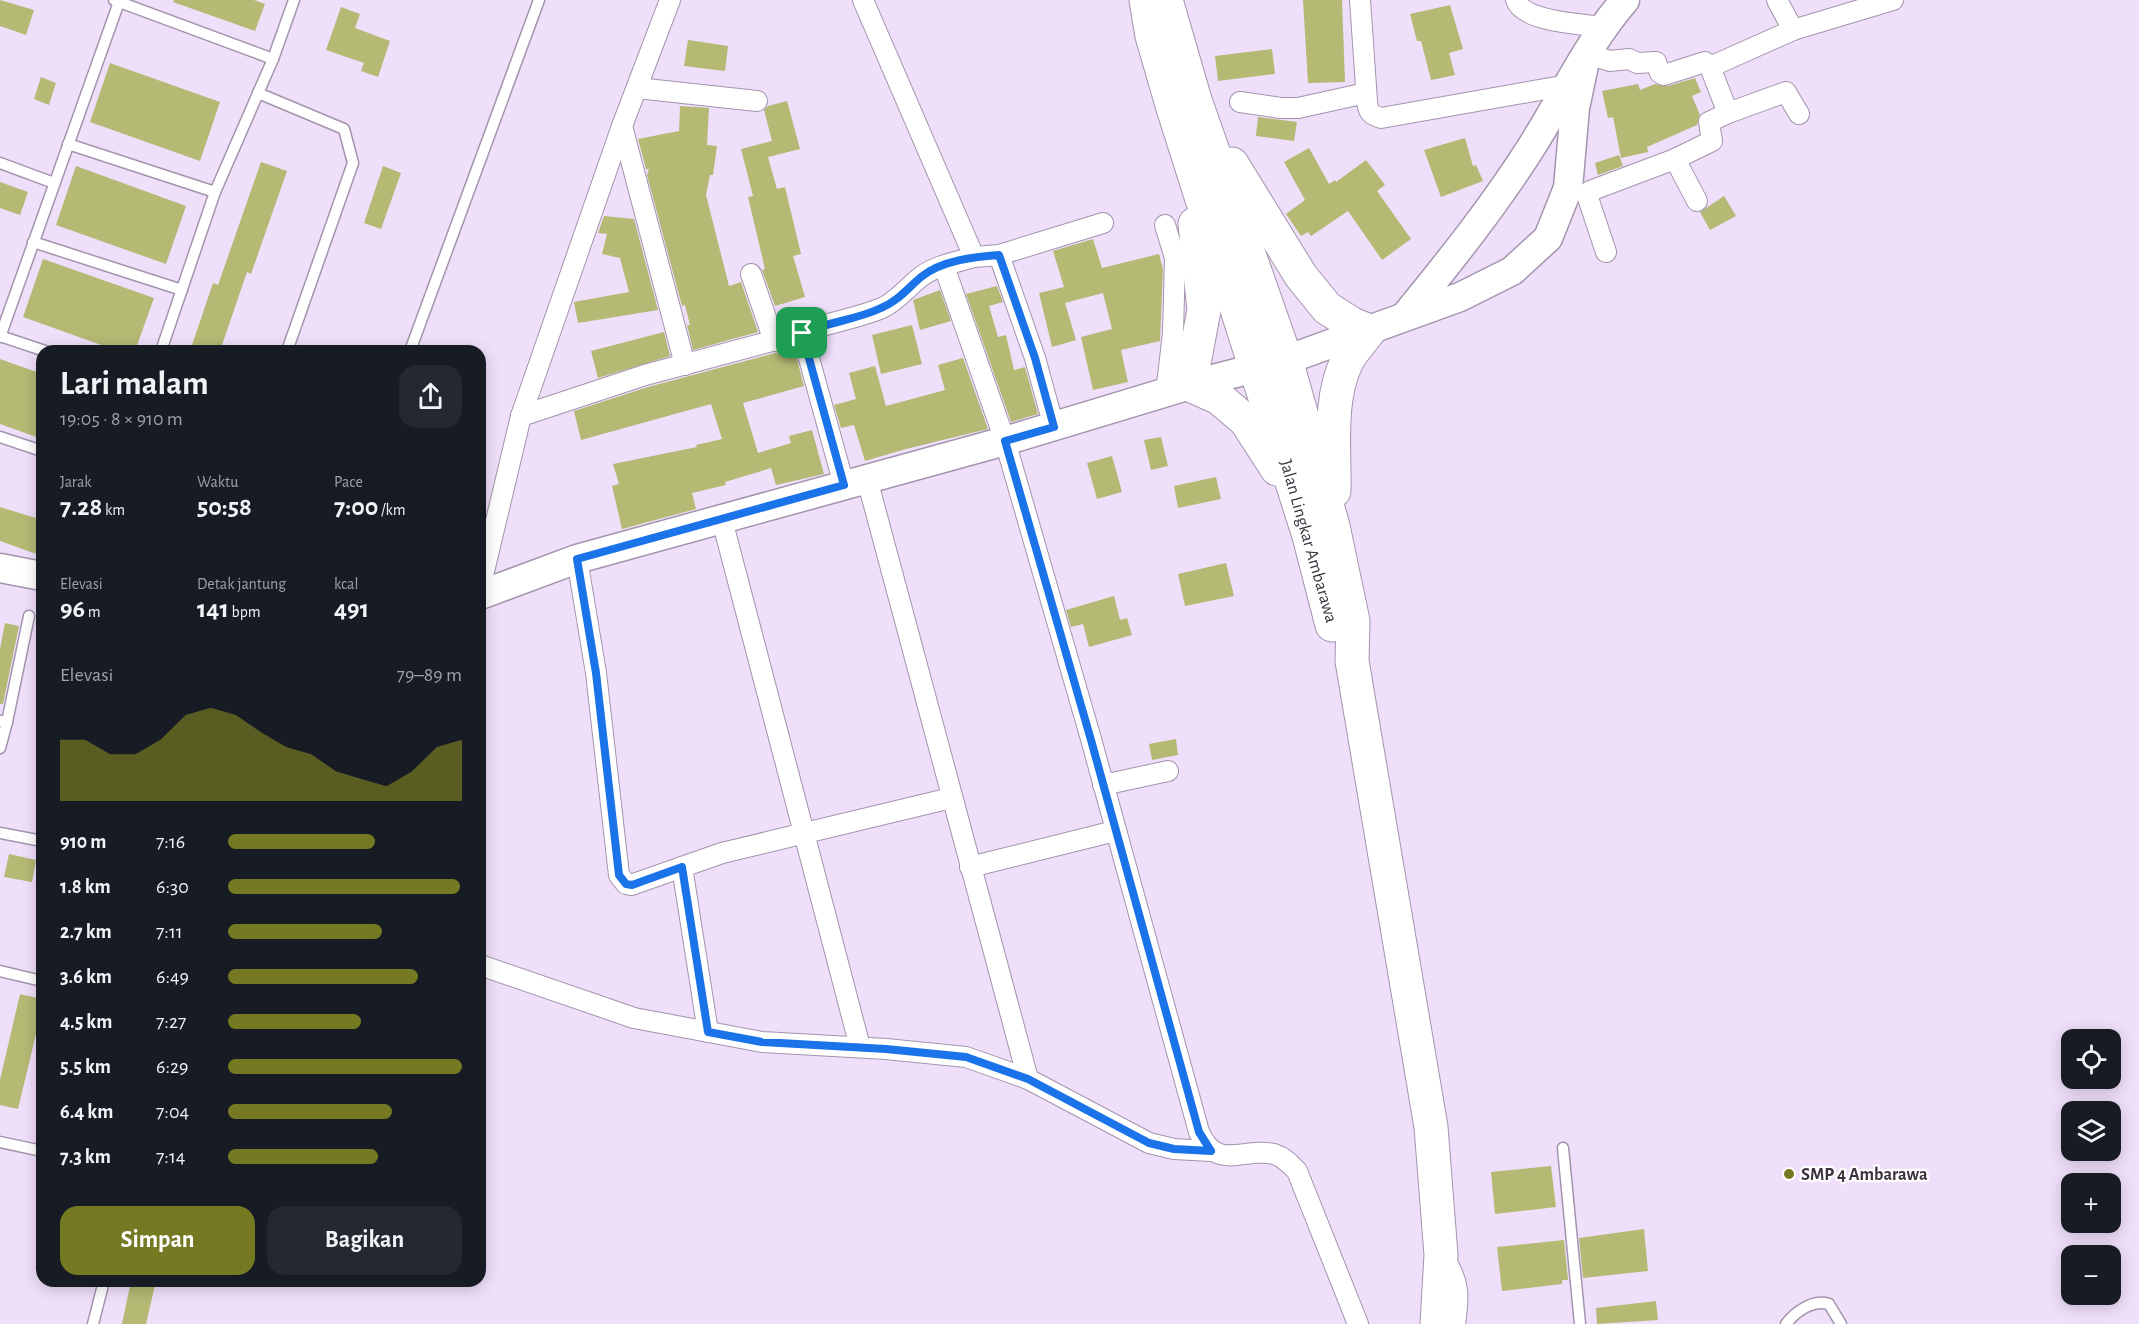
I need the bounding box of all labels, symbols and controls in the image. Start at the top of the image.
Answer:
pin [776,307,827,358]
icon: arrive [785,316,818,349]
button: share [399,365,462,428]
text: Lari malam [60,368,209,401]
text: 19:05 · 8 × 910 m [60,409,183,429]
street label: Jalan Lingkar Ambarawa [1276,458,1340,625]
text: Jarak [60,474,92,490]
text: Waktu [197,474,238,490]
text: Pace [334,474,363,490]
text: 7.28 [60,494,102,520]
text: 50:58 [197,494,252,520]
text: 7:00 [334,494,378,520]
text: km [102,502,125,518]
text: /km [378,502,406,518]
text: Elevasi [60,576,103,592]
text: Detak jantung [197,576,286,592]
text: kcal [334,576,358,592]
text: 96 [60,596,85,622]
text: 141 [197,596,229,622]
text: 491 [334,596,369,622]
text: m [85,604,101,620]
text: bpm [229,604,260,620]
text: Elevasi [60,665,113,685]
text: 79–89 m [397,665,462,685]
text: 910 m [60,832,106,852]
text: 7:16 [156,832,185,852]
text: 1.8 km [60,877,111,897]
text: 6:30 [156,877,189,897]
text: 2.7 km [60,922,112,942]
text: 7:11 [156,922,183,942]
text: 3.6 km [60,967,112,987]
text: 6:49 [156,967,189,987]
text: 4.5 km [60,1012,112,1032]
text: 7:27 [156,1012,186,1032]
map controls [2061,1029,2121,1305]
button: locate [2061,1029,2121,1089]
text: 5.5 km [60,1057,111,1077]
text: 6:29 [156,1057,188,1077]
button: layers [2061,1101,2121,1161]
text: 6.4 km [60,1102,113,1122]
text: 7:04 [156,1102,189,1122]
text: 7.3 km [60,1147,111,1167]
text: 7:14 [156,1147,185,1167]
place label: SMP 4 Ambarawa [1801,1166,1928,1184]
marker: SMP 4 Ambarawa [1782,1167,1796,1181]
button: + [2061,1173,2121,1233]
button: Simpan [60,1206,255,1275]
button: Bagikan [267,1206,462,1275]
button: − [2061,1245,2121,1305]

